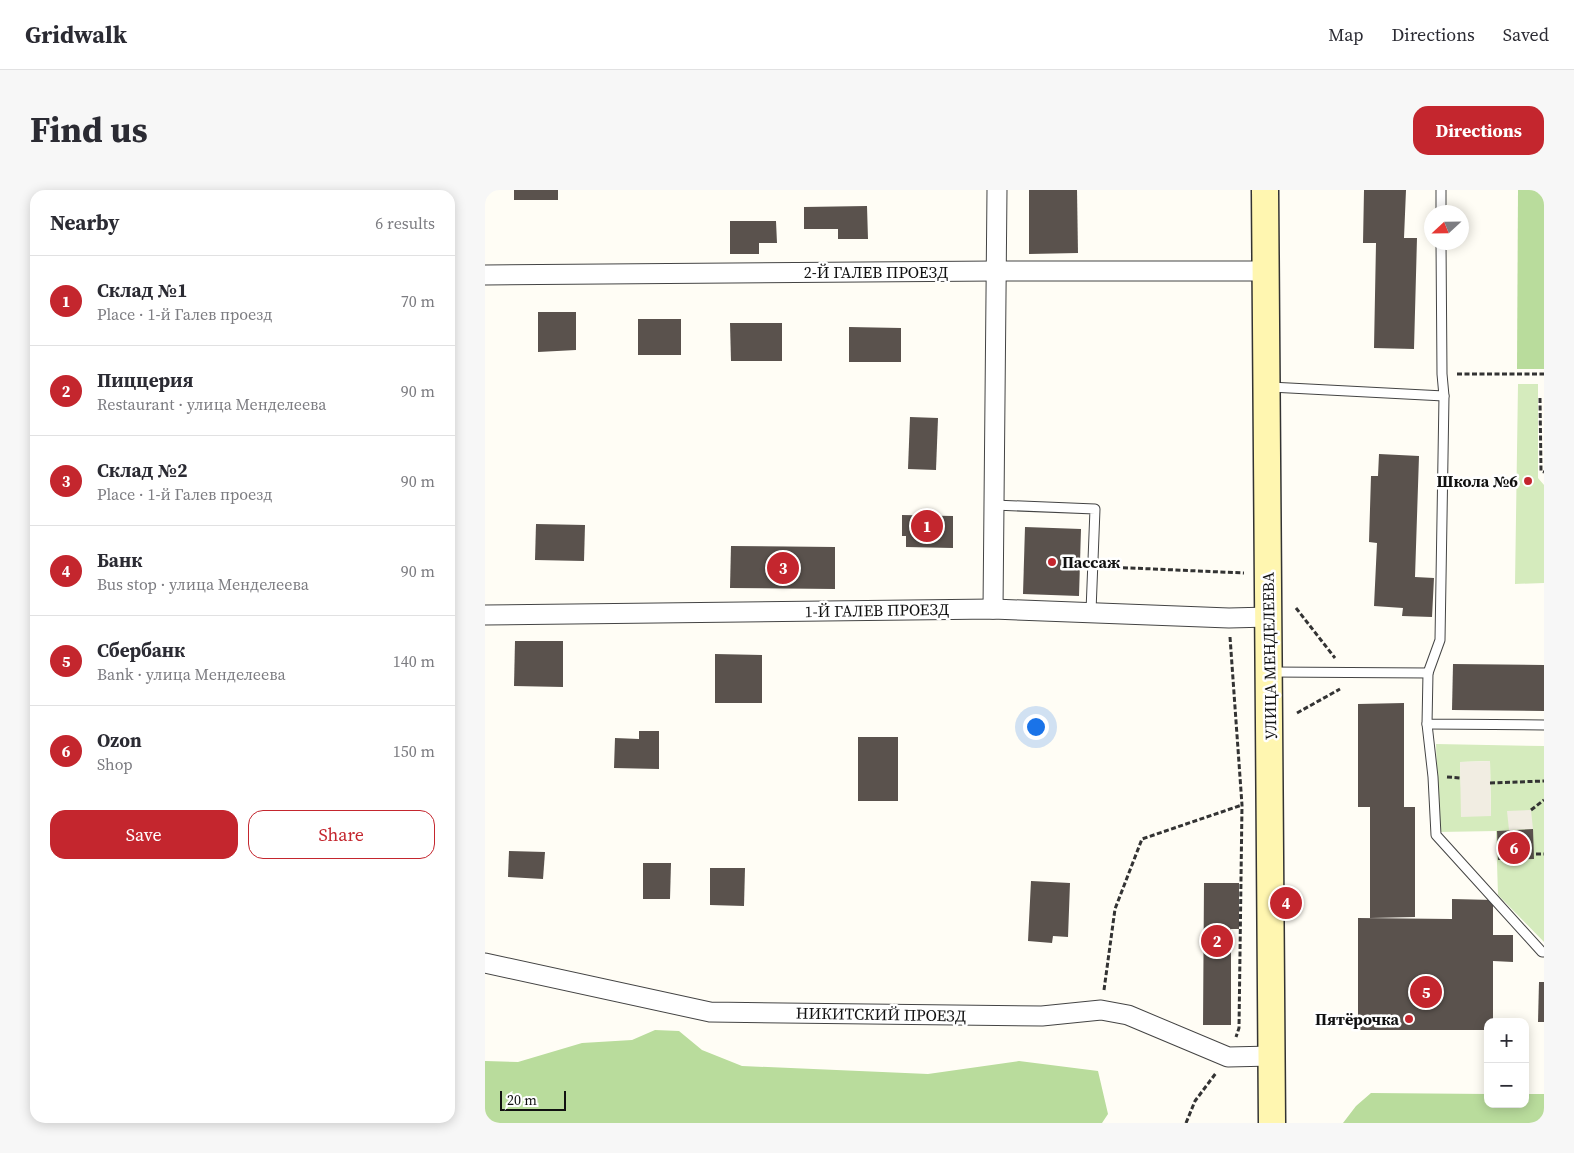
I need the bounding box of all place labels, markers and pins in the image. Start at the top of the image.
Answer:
place label: Школа №6 [1436,470,1518,492]
marker: Школа №6 [1522,475,1534,487]
pin: 1 [911,507,943,545]
pin: 3 [767,549,799,587]
place label: Пассаж [1062,551,1121,573]
marker: Пассаж [1046,556,1058,568]
pin: 6 [1498,829,1530,867]
pin: 4 [1270,884,1302,922]
pin: 2 [1201,922,1233,960]
pin: 5 [1410,973,1442,1011]
place label: Пятёрочка [1315,1008,1399,1030]
marker: Пятёрочка [1403,1013,1415,1025]

